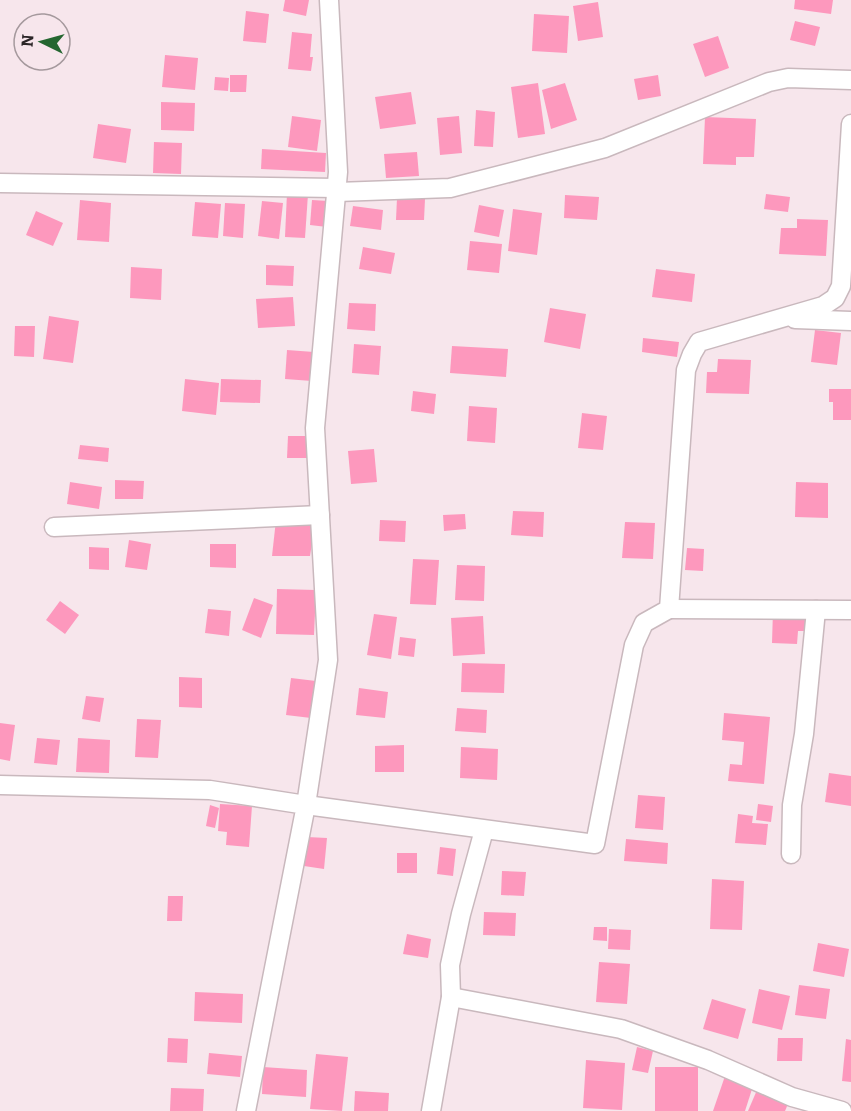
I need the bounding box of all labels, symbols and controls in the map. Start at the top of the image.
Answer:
north arrow [12,12,72,72]
text: N [18,34,38,48]

